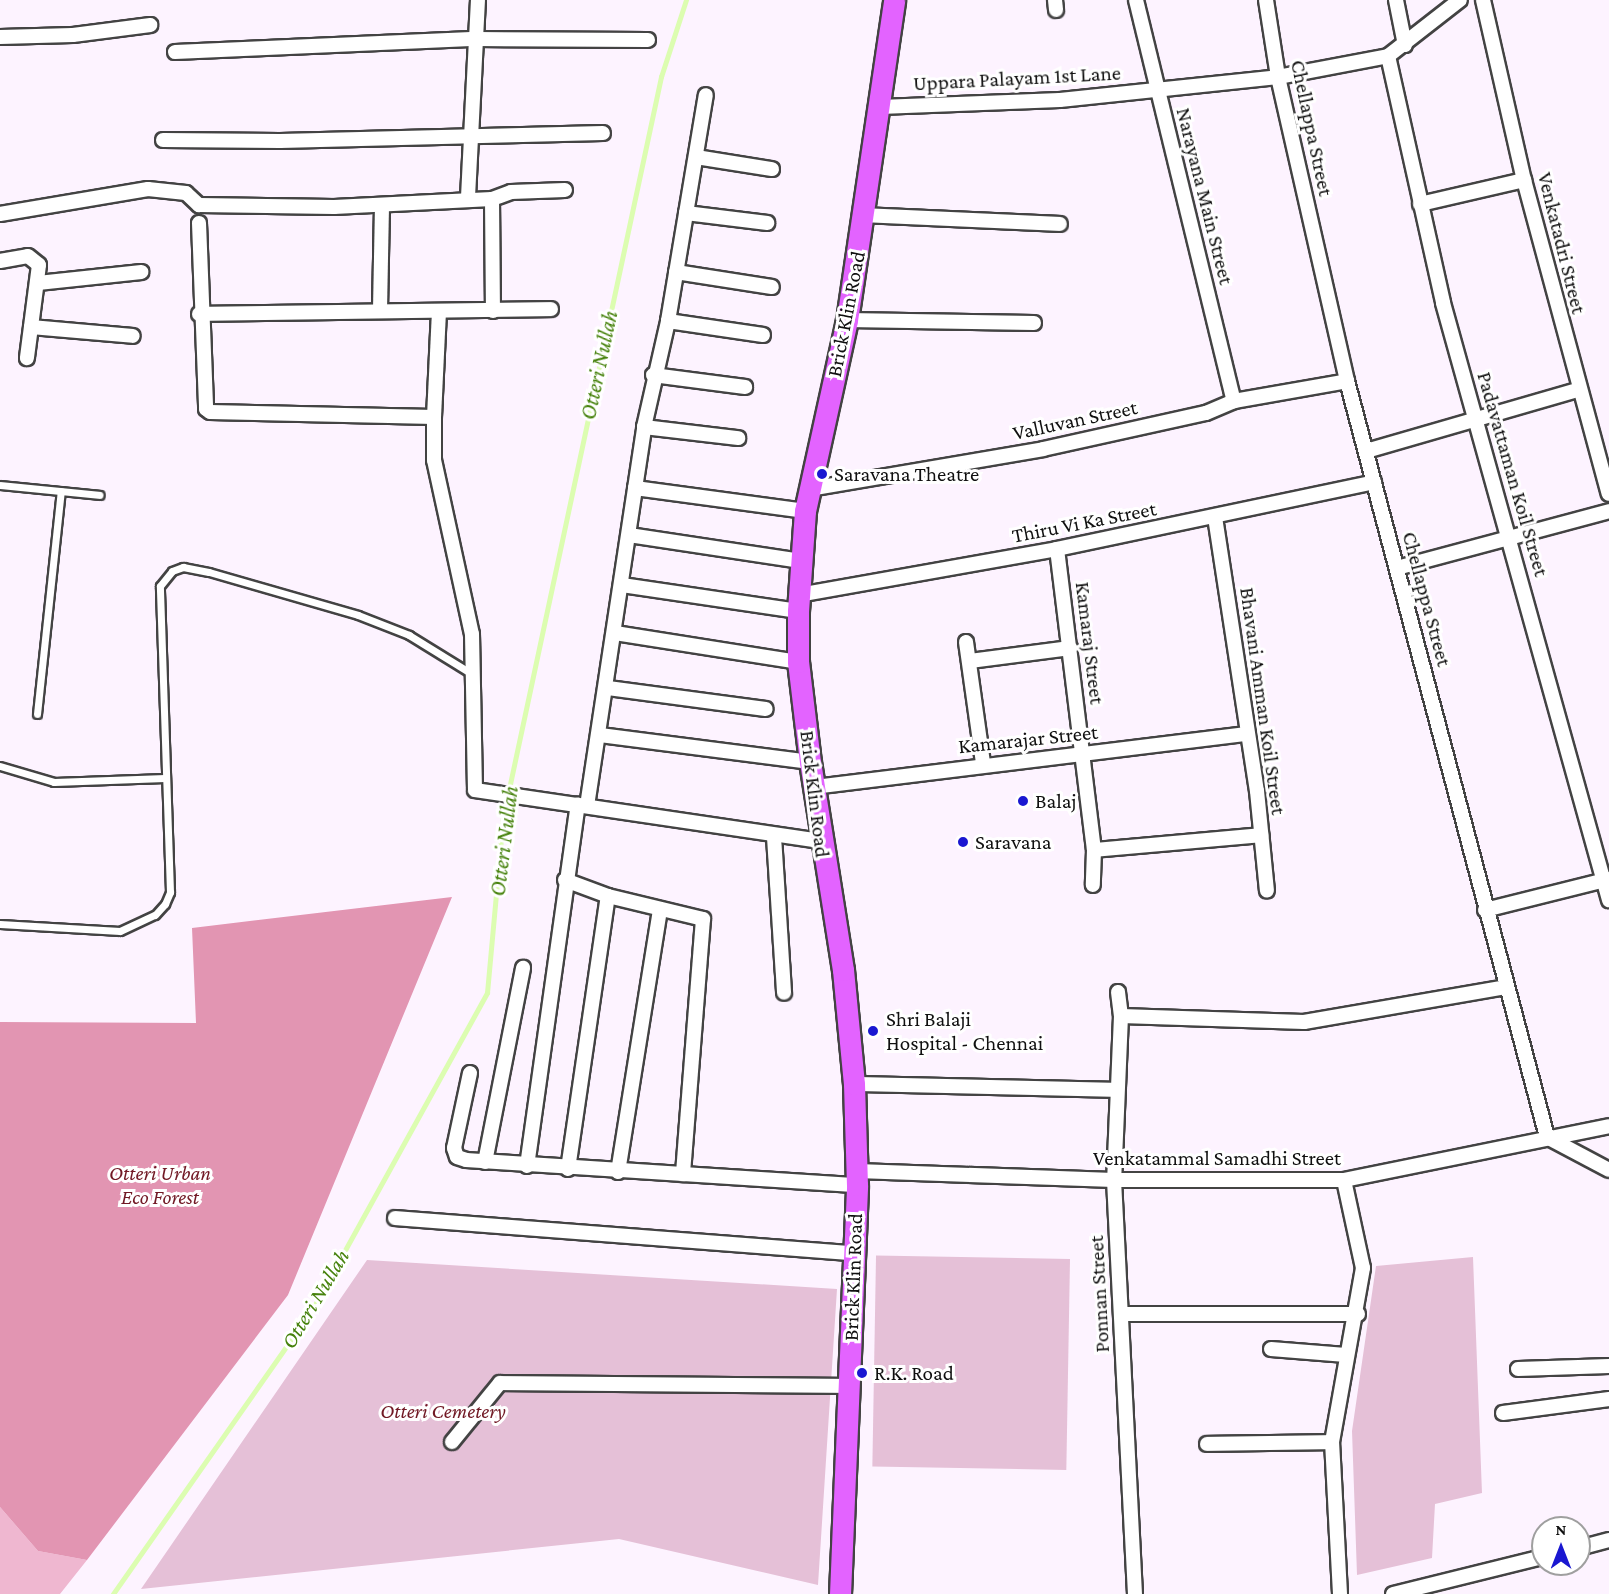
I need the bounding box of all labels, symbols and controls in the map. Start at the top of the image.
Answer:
street label: Chellappa Street [1285,58,1339,198]
street label: Uppara Palayam 1st Lane [912,60,1122,96]
street label: Narayana Main Street [1171,105,1239,287]
street label: Venkatadri Street [1532,170,1592,316]
street label: Brick Klin Road [821,249,871,379]
water label: Otteri Nullah [575,308,623,422]
street label: Padavattaman Koil Street [1472,369,1554,579]
street label: Valluvan Street [1010,395,1140,445]
place label: Saravana Theatre [834,461,979,487]
marker: Saravana Theatre [815,467,829,481]
street label: Thiru Vi Ka Street [1010,496,1158,548]
street label: Chellappa Street [1397,529,1457,669]
street label: Kamaraj Street [1070,580,1110,706]
street label: Bhavani Amman Koil Street [1235,586,1291,816]
street label: Kamarajar Street [957,719,1099,759]
street label: Brick Klin Road [795,729,835,859]
water label: Otteri Nullah [484,784,524,898]
place label: Balaj [1035,788,1077,814]
marker: Balaj [1016,794,1030,808]
place label: Saravana [975,829,1051,855]
marker: Saravana [956,835,970,849]
place label: Shri Balaji Hospital - Chennai [886,1006,1043,1056]
marker: Shri Balaji Hospital - Chennai [864,1022,882,1040]
street label: Venkatammal Samadhi Street [1093,1145,1341,1171]
park label: Otteri Urban Eco Forest [109,1160,211,1210]
street label: Brick Klin Road [838,1213,868,1341]
street label: Ponnan Street [1083,1235,1115,1353]
water label: Otteri Nullah [275,1245,355,1353]
place label: R.K. Road [874,1360,954,1386]
marker: R.K. Road [855,1366,869,1380]
park label: Otteri Cemetery [380,1398,506,1424]
north arrow [1531,1516,1591,1576]
text: N [1556,1521,1566,1538]

